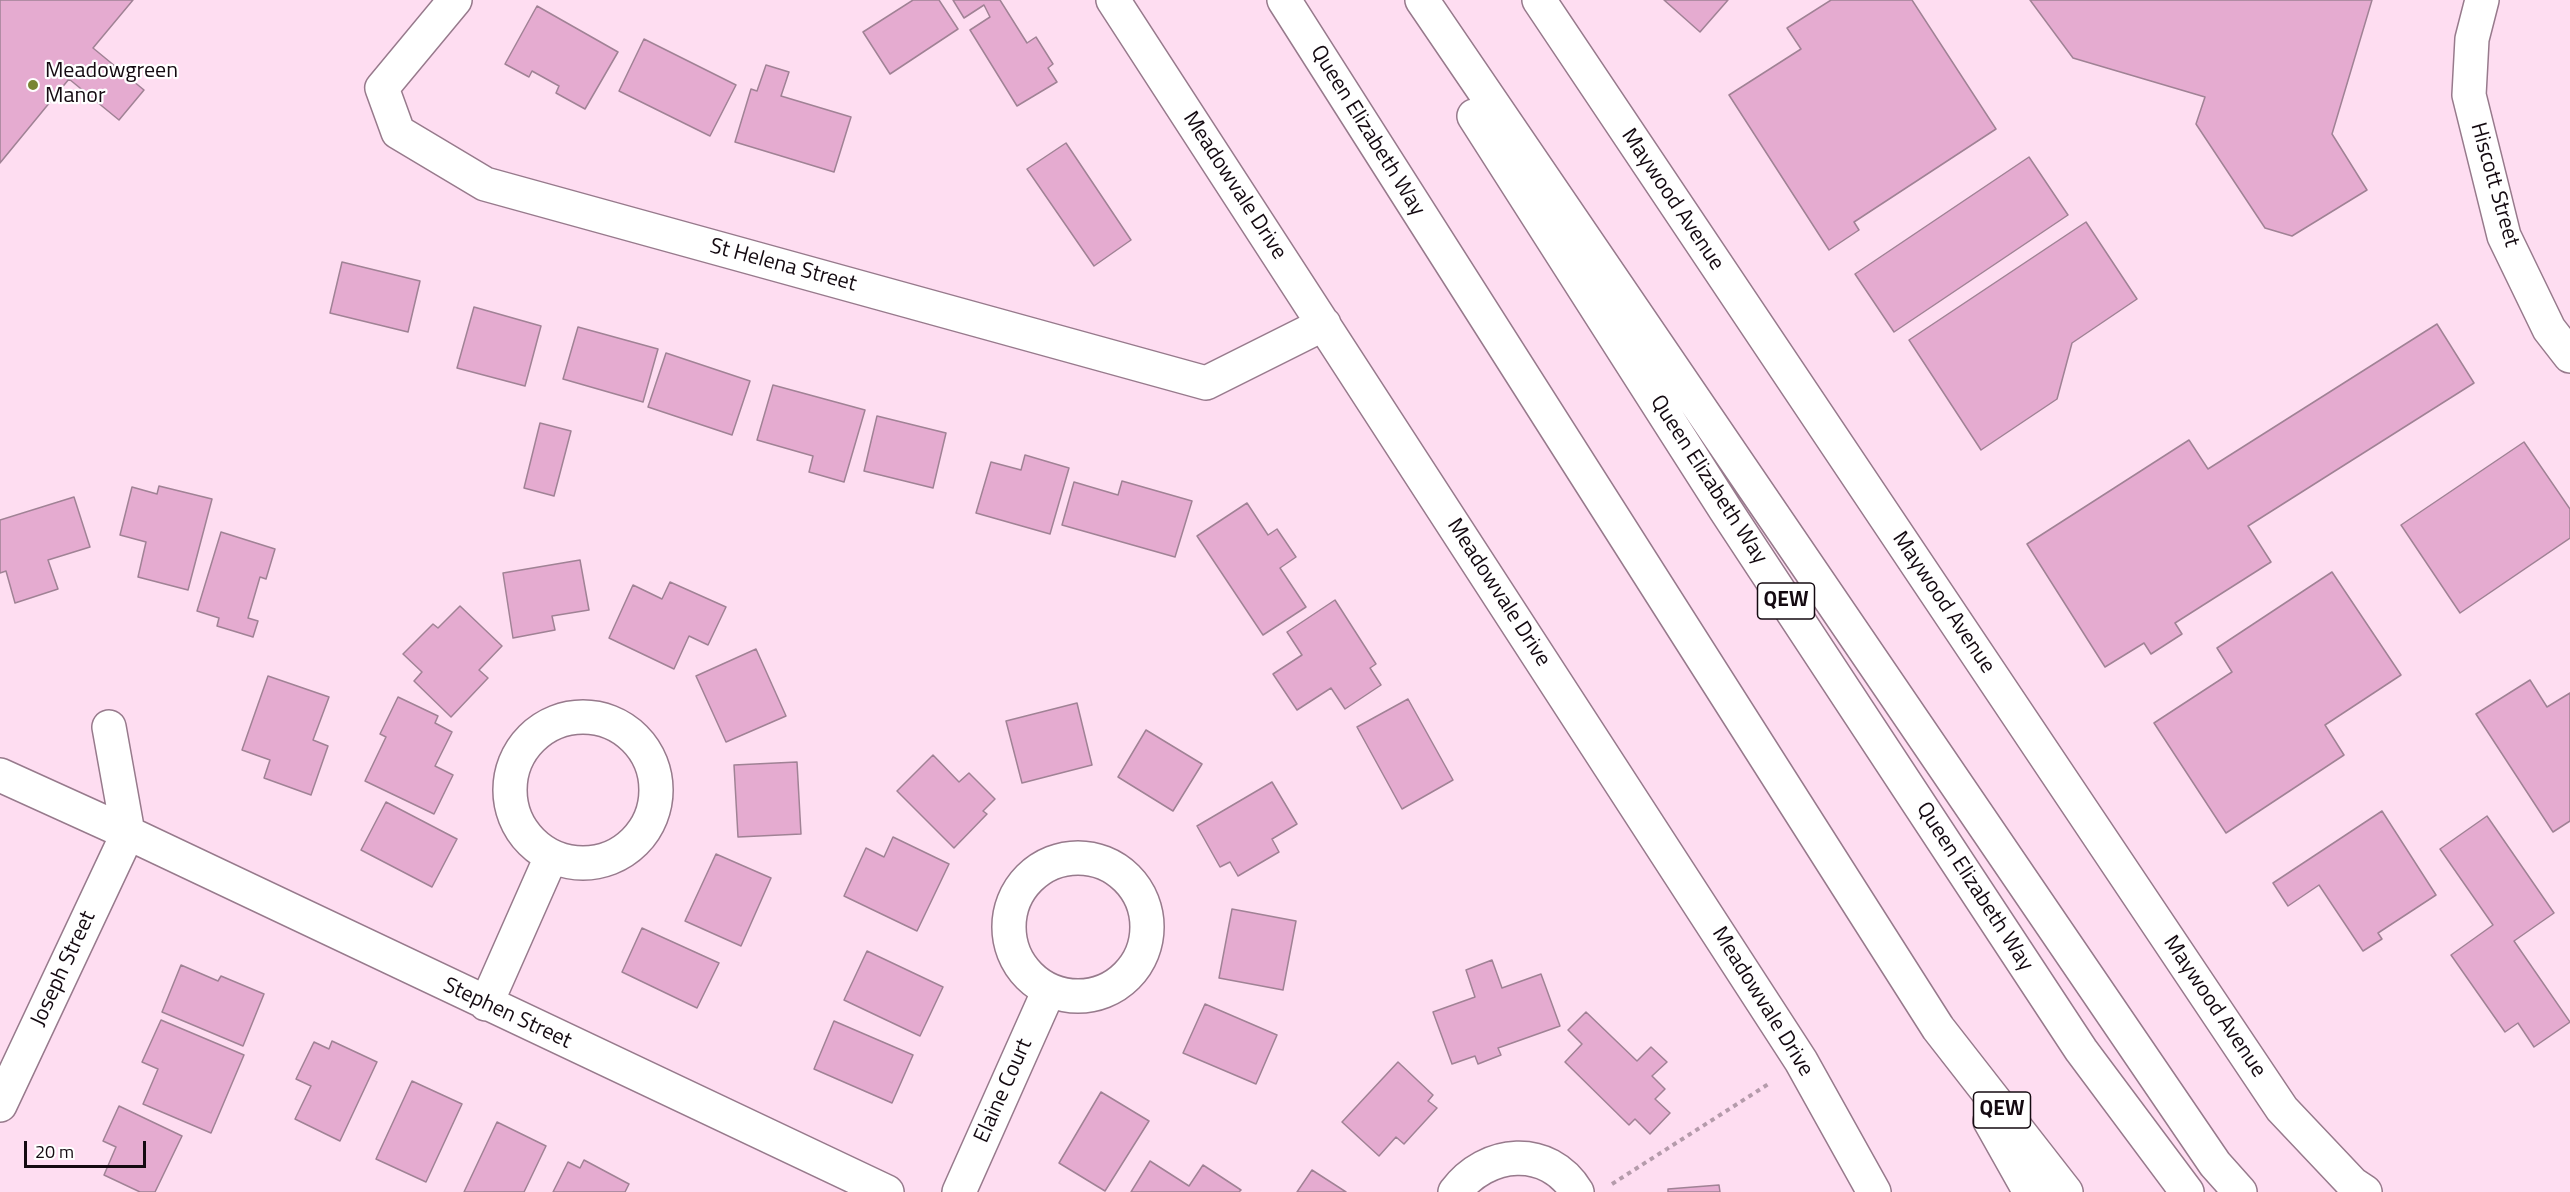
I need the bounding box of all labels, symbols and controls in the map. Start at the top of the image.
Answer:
street label: Queen Elizabeth Way [1304,41,1430,221]
place label: Meadowgreen Manor [45,59,178,110]
marker: Meadowgreen Manor [26,78,40,92]
street label: Meadowvale Drive [1176,107,1292,265]
street label: Hiscott Street [2464,120,2524,250]
street label: Maywood Avenue [1615,124,1729,276]
street label: St Helena Street [707,234,859,298]
street label: Queen Elizabeth Way [1644,391,1772,569]
street label: Meadowvale Drive [1440,514,1556,672]
street label: Maywood Avenue [1886,527,2000,679]
road number: QEW [1758,583,1814,619]
street label: Queen Elizabeth Way [1910,798,2038,976]
street label: Joseph Street [26,907,102,1031]
street label: Meadowvale Drive [1706,923,1818,1081]
street label: Maywood Avenue [2157,931,2271,1083]
street label: Stephen Street [439,973,575,1055]
street label: Elaine Court [969,1035,1039,1147]
road number: QEW [1974,1092,2030,1128]
scale bar [27,1129,148,1167]
text: 20 m [35,1138,74,1165]

